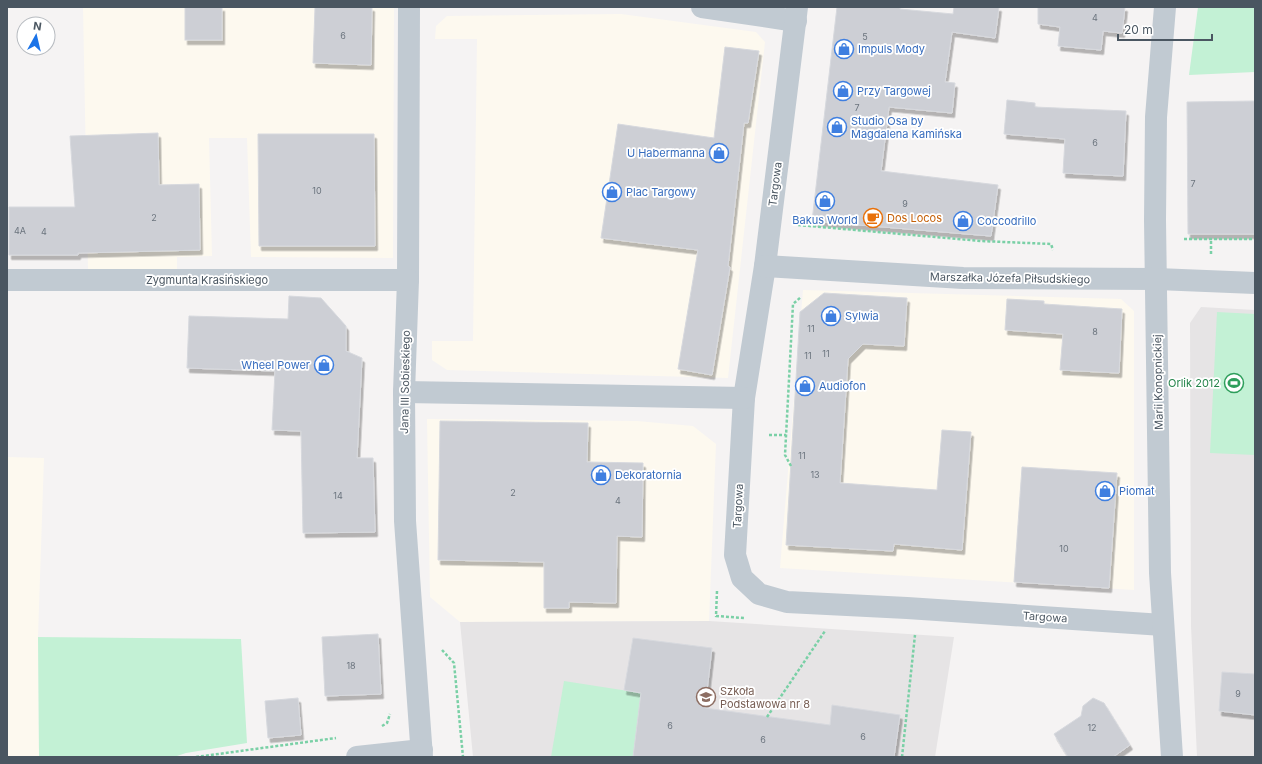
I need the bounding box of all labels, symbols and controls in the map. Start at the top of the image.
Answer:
house number: 4 [1092,12,1098,23]
north arrow [16,16,56,56]
scale bar [1118,16,1212,42]
text: N [32,19,43,34]
text: 20 m [1124,22,1153,37]
house number: 6 [340,30,346,41]
house number: 5 [862,31,868,42]
shop icon: Impuls Mody [833,38,855,60]
place label: Impuls Mody [858,42,925,56]
shop icon: Przy Targowej [832,80,854,102]
place label: Przy Targowej [857,84,931,98]
house number: 7 [854,102,860,113]
place label: Studio Osa by Magdalena Kamińska [851,114,962,141]
shop icon: Studio Osa by Magdalena Kamińska [826,116,848,138]
house number: 6 [1092,137,1098,148]
shop icon: U Habermanna [708,142,730,164]
place label: U Habermanna [627,146,705,160]
street label: Targowa [765,161,785,207]
house number: 7 [1190,178,1196,189]
shop icon: Plac Targowy [601,181,623,203]
house number: 10 [312,185,322,196]
place label: Plac Targowy [626,185,696,199]
shop icon: Bakus World [814,190,836,212]
house number: 9 [902,198,908,209]
cafe icon: Dos Locos [862,207,884,229]
shop icon: Coccodrillo [952,210,974,232]
place label: Dos Locos [887,211,942,225]
house number: 2 [151,212,157,223]
place label: Bakus World [792,213,858,227]
place label: Coccodrillo [977,214,1037,228]
house number: 4A [14,225,26,236]
house number: 4 [41,226,47,237]
street label: Marszałka Józefa Piłsudskiego [930,270,1091,286]
street label: Zygmunta Krasińskiego [146,273,268,287]
shop icon: Sylwia [820,305,842,327]
place label: Sylwia [845,309,879,323]
house number: 11 [807,323,815,334]
house number: 8 [1092,326,1098,337]
street label: Jana III Sobieskiego [397,330,413,434]
street label: Marii Konopnickiej [1150,334,1166,430]
house number: 11 [822,348,830,359]
house number: 11 [804,350,812,361]
shop icon: Wheel Power [313,354,335,376]
place label: Wheel Power [241,358,310,372]
sports icon: Orlik 2012 [1223,372,1245,394]
shop icon: Audiofon [794,375,816,397]
place label: Orlik 2012 [1168,376,1220,390]
place label: Audiofon [819,379,866,393]
house number: 11 [798,450,806,461]
shop icon: Dekoratornia [590,464,612,486]
place label: Dekoratornia [615,468,682,482]
house number: 13 [810,469,820,480]
shop icon: Piomat [1094,480,1116,502]
street label: Targowa [730,483,746,529]
place label: Piomat [1119,484,1155,498]
house number: 2 [510,487,516,498]
house number: 14 [333,490,343,501]
house number: 4 [615,495,621,506]
house number: 10 [1059,543,1069,554]
street label: Targowa [1022,608,1068,626]
house number: 18 [346,660,356,671]
place label: Szkoła Podstawowa nr 8 [720,684,810,711]
school or university icon: Szkoła Podstawowa nr 8 [695,686,717,708]
house number: 9 [1235,688,1241,699]
house number: 6 [667,720,673,731]
house number: 12 [1087,722,1097,733]
house number: 6 [860,731,866,742]
house number: 6 [760,734,766,745]

